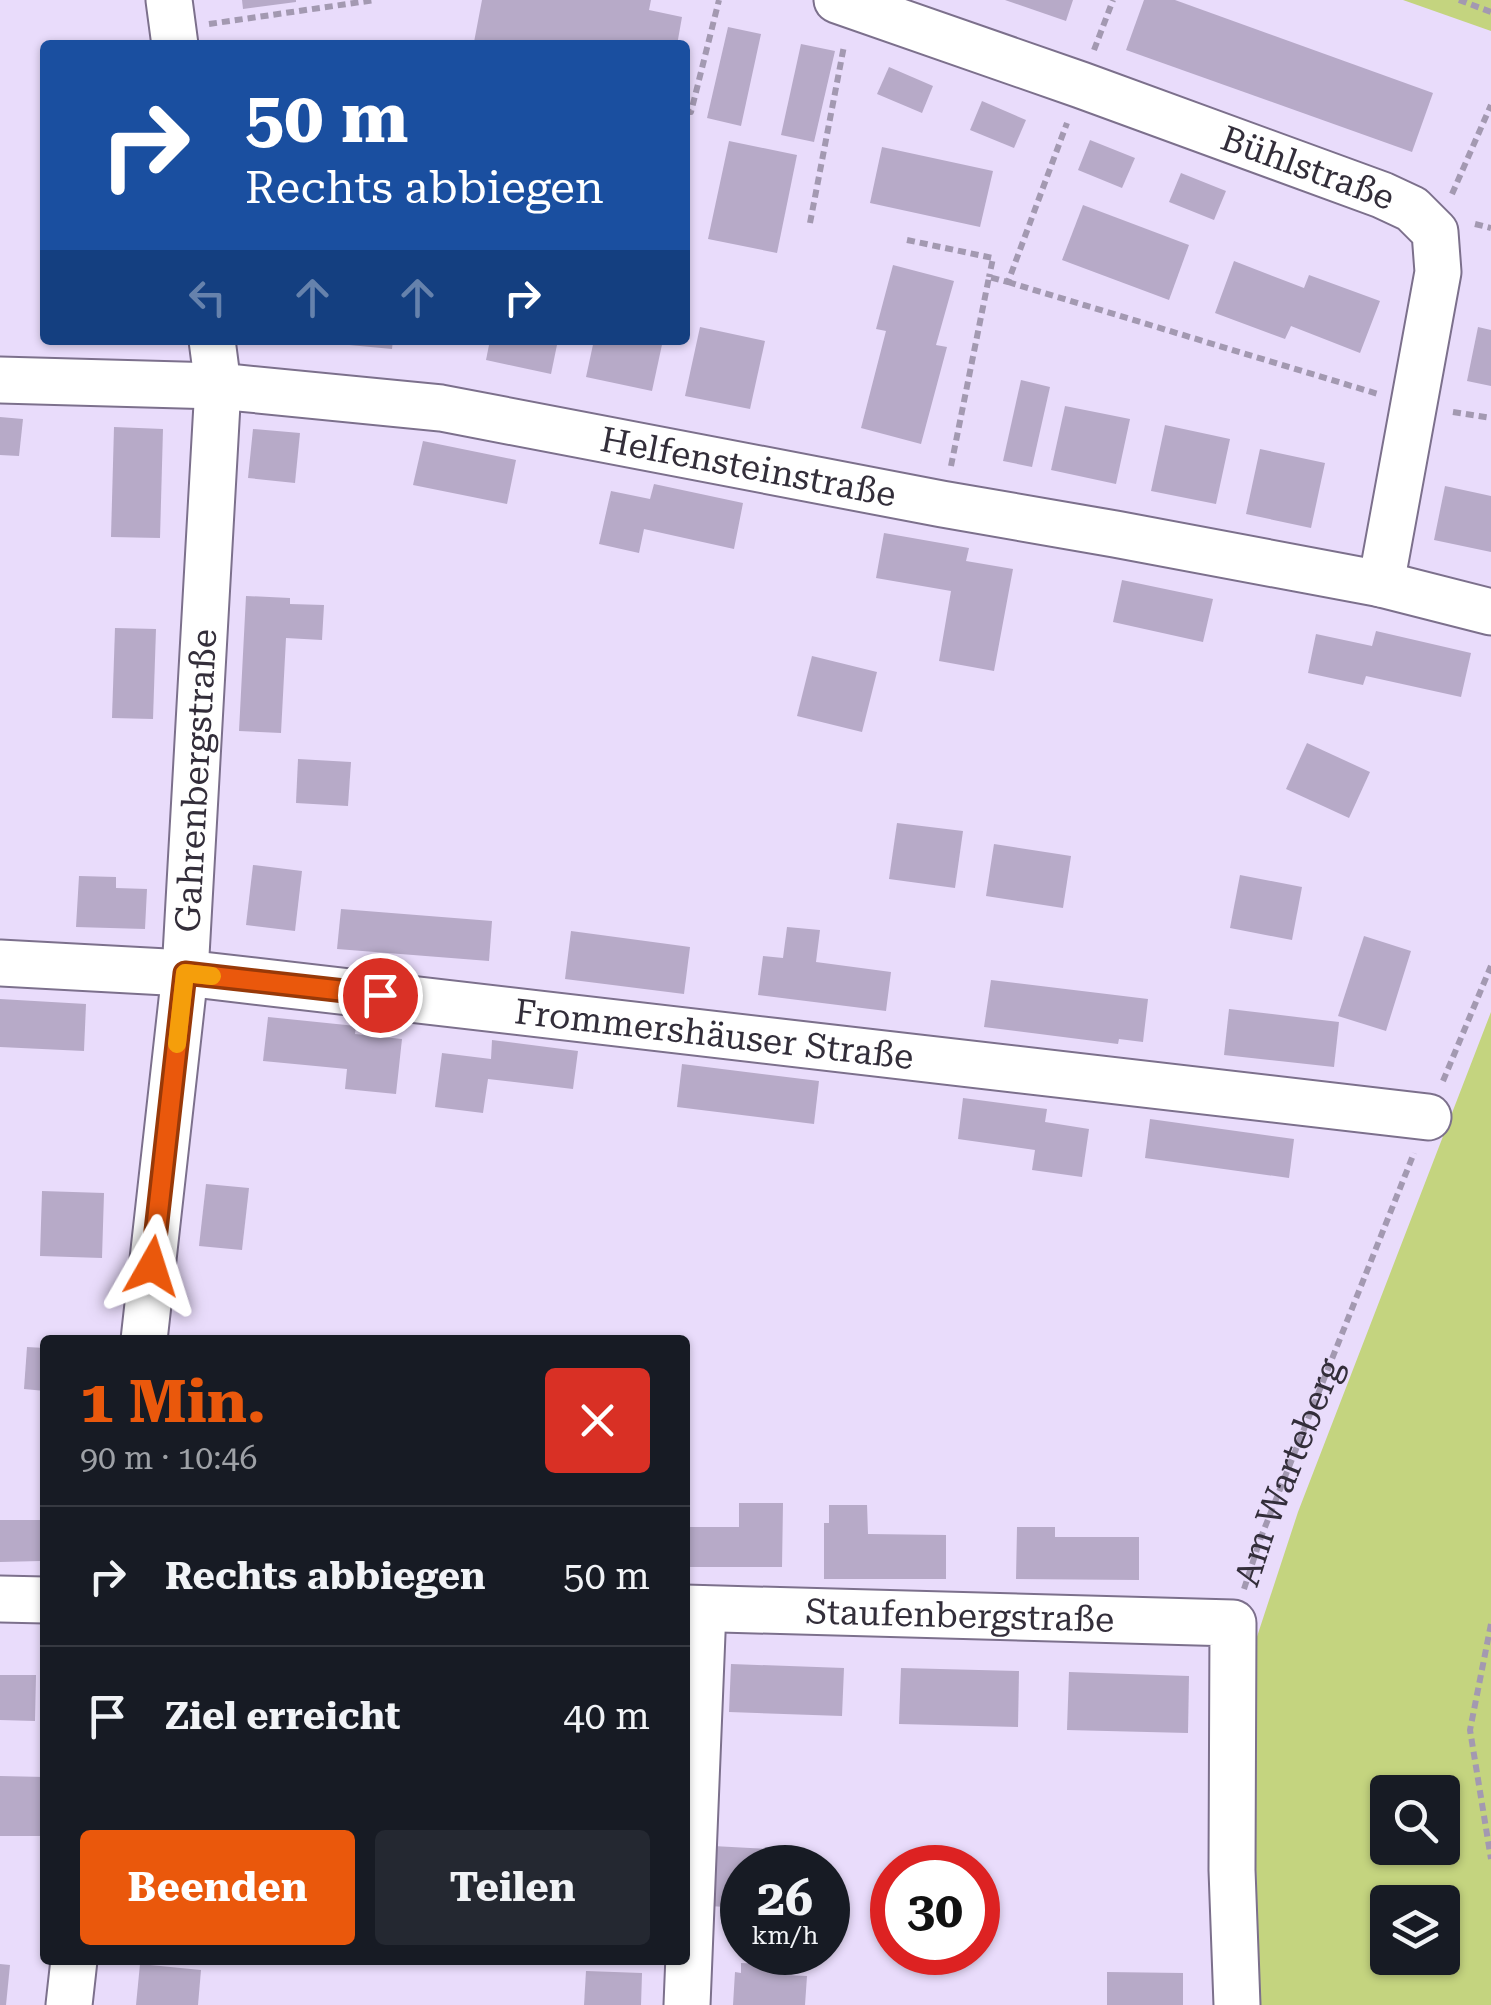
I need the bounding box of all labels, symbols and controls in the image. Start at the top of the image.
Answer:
text: 50 m [245,77,409,159]
icon: right [80,80,210,210]
street label: Bühlstraße [1216,118,1402,219]
text: Rechts abbiegen [245,161,604,214]
icon: left [180,270,235,325]
icon: ahead [285,270,340,325]
icon: ahead [390,270,445,325]
icon: right [495,270,550,325]
street label: Helfensteinstraße [597,419,899,515]
street label: Gahrenbergstraße [167,628,225,933]
pin [338,953,423,1038]
icon: arrive [353,968,408,1023]
street label: Frommershäuser Straße [513,991,916,1078]
position arrow [100,1214,204,1318]
street label: Am Warteberg [1226,1352,1351,1591]
text: 1 Min. [80,1366,266,1437]
button: close [545,1368,650,1473]
text: 90 m · 10:46 [80,1439,257,1477]
icon: right [80,1549,135,1604]
text: Rechts abbiegen [165,1554,486,1598]
text: 50 m [563,1554,650,1598]
street label: Staufenbergstraße [805,1591,1115,1640]
icon: arrive [80,1689,135,1744]
text: Ziel erreicht [165,1694,400,1738]
text: 40 m [563,1694,650,1738]
map controls [1370,1775,1460,1975]
button: search [1370,1775,1460,1865]
button: Beenden [80,1830,355,1945]
button: Teilen [375,1830,650,1945]
speed limit sign: 30 [870,1845,1000,1975]
text: 26 [757,1869,813,1927]
button: layers [1370,1885,1460,1975]
text: km/h [752,1921,818,1950]

